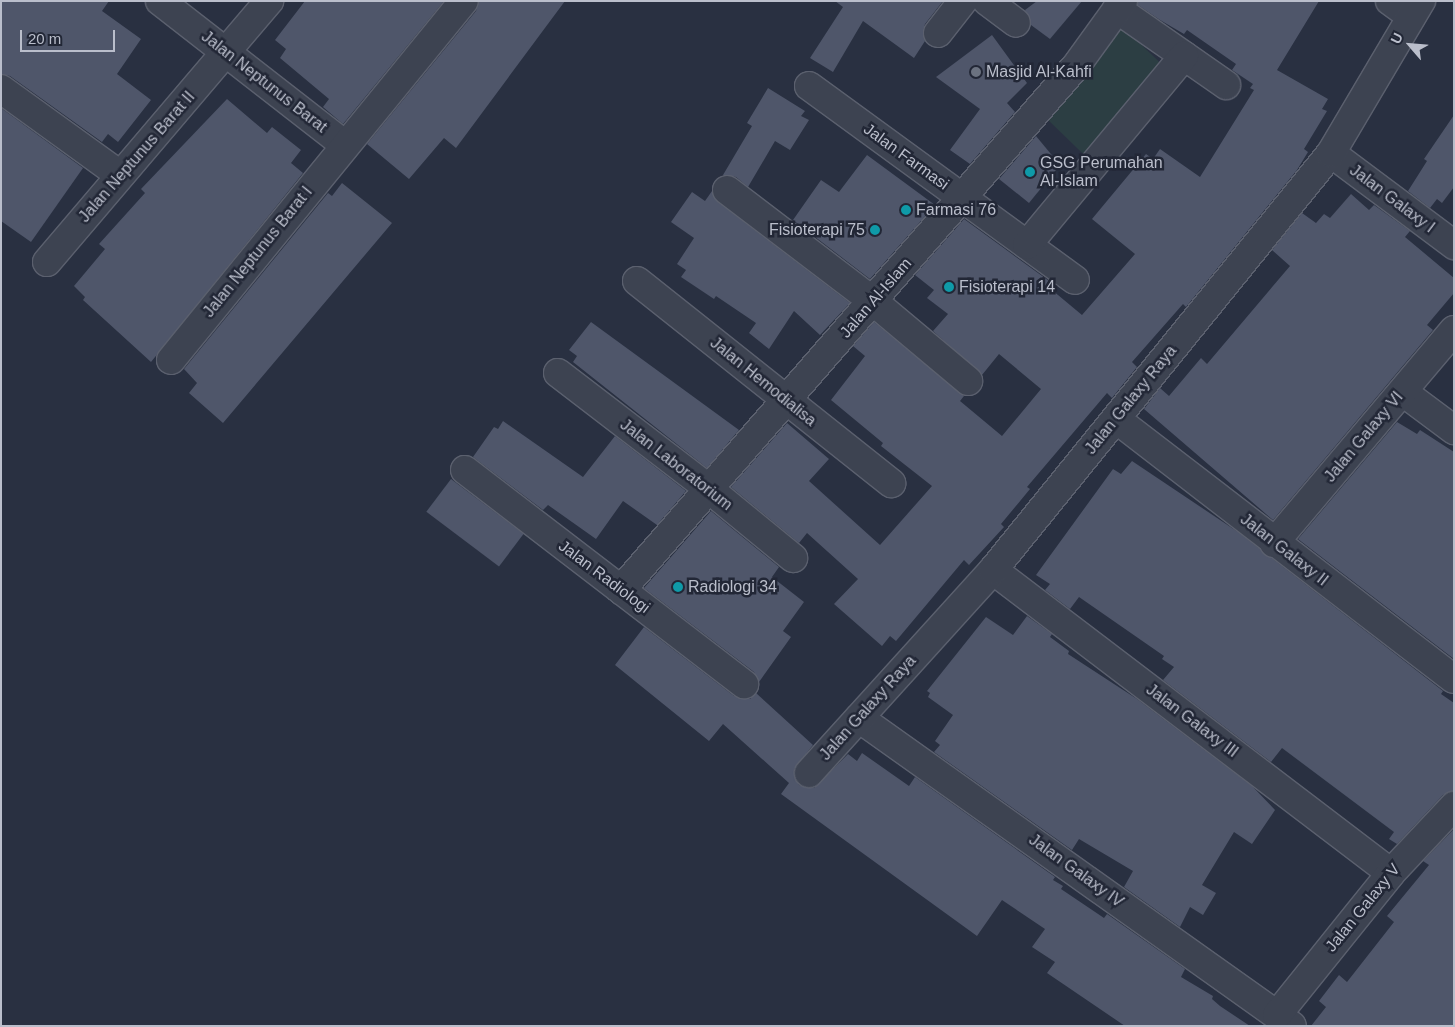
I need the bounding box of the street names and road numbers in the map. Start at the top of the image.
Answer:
street label: Jalan Neptunus Barat [197,27,331,137]
street label: Jalan Neptunus Barat II [75,88,199,226]
street label: Jalan Farmasi [860,120,952,194]
street label: Jalan Galaxy I [1346,161,1438,237]
street label: Jalan Neptunus Barat I [199,183,317,321]
street label: Jalan Al-Islam [836,254,916,342]
street label: Jalan Hemodialisa [706,333,820,431]
street label: Jalan Galaxy Raya [1081,342,1181,458]
street label: Jalan Galaxy VI [1321,388,1407,486]
street label: Jalan Laboratorium [616,415,736,515]
street label: Jalan Galaxy II [1236,510,1332,590]
street label: Jalan Radiologi [555,536,653,618]
street label: Jalan Galaxy Raya [816,652,920,764]
street label: Jalan Galaxy III [1142,680,1242,762]
street label: Jalan Galaxy IV [1025,830,1127,912]
street label: Jalan Galaxy V [1322,860,1404,956]

